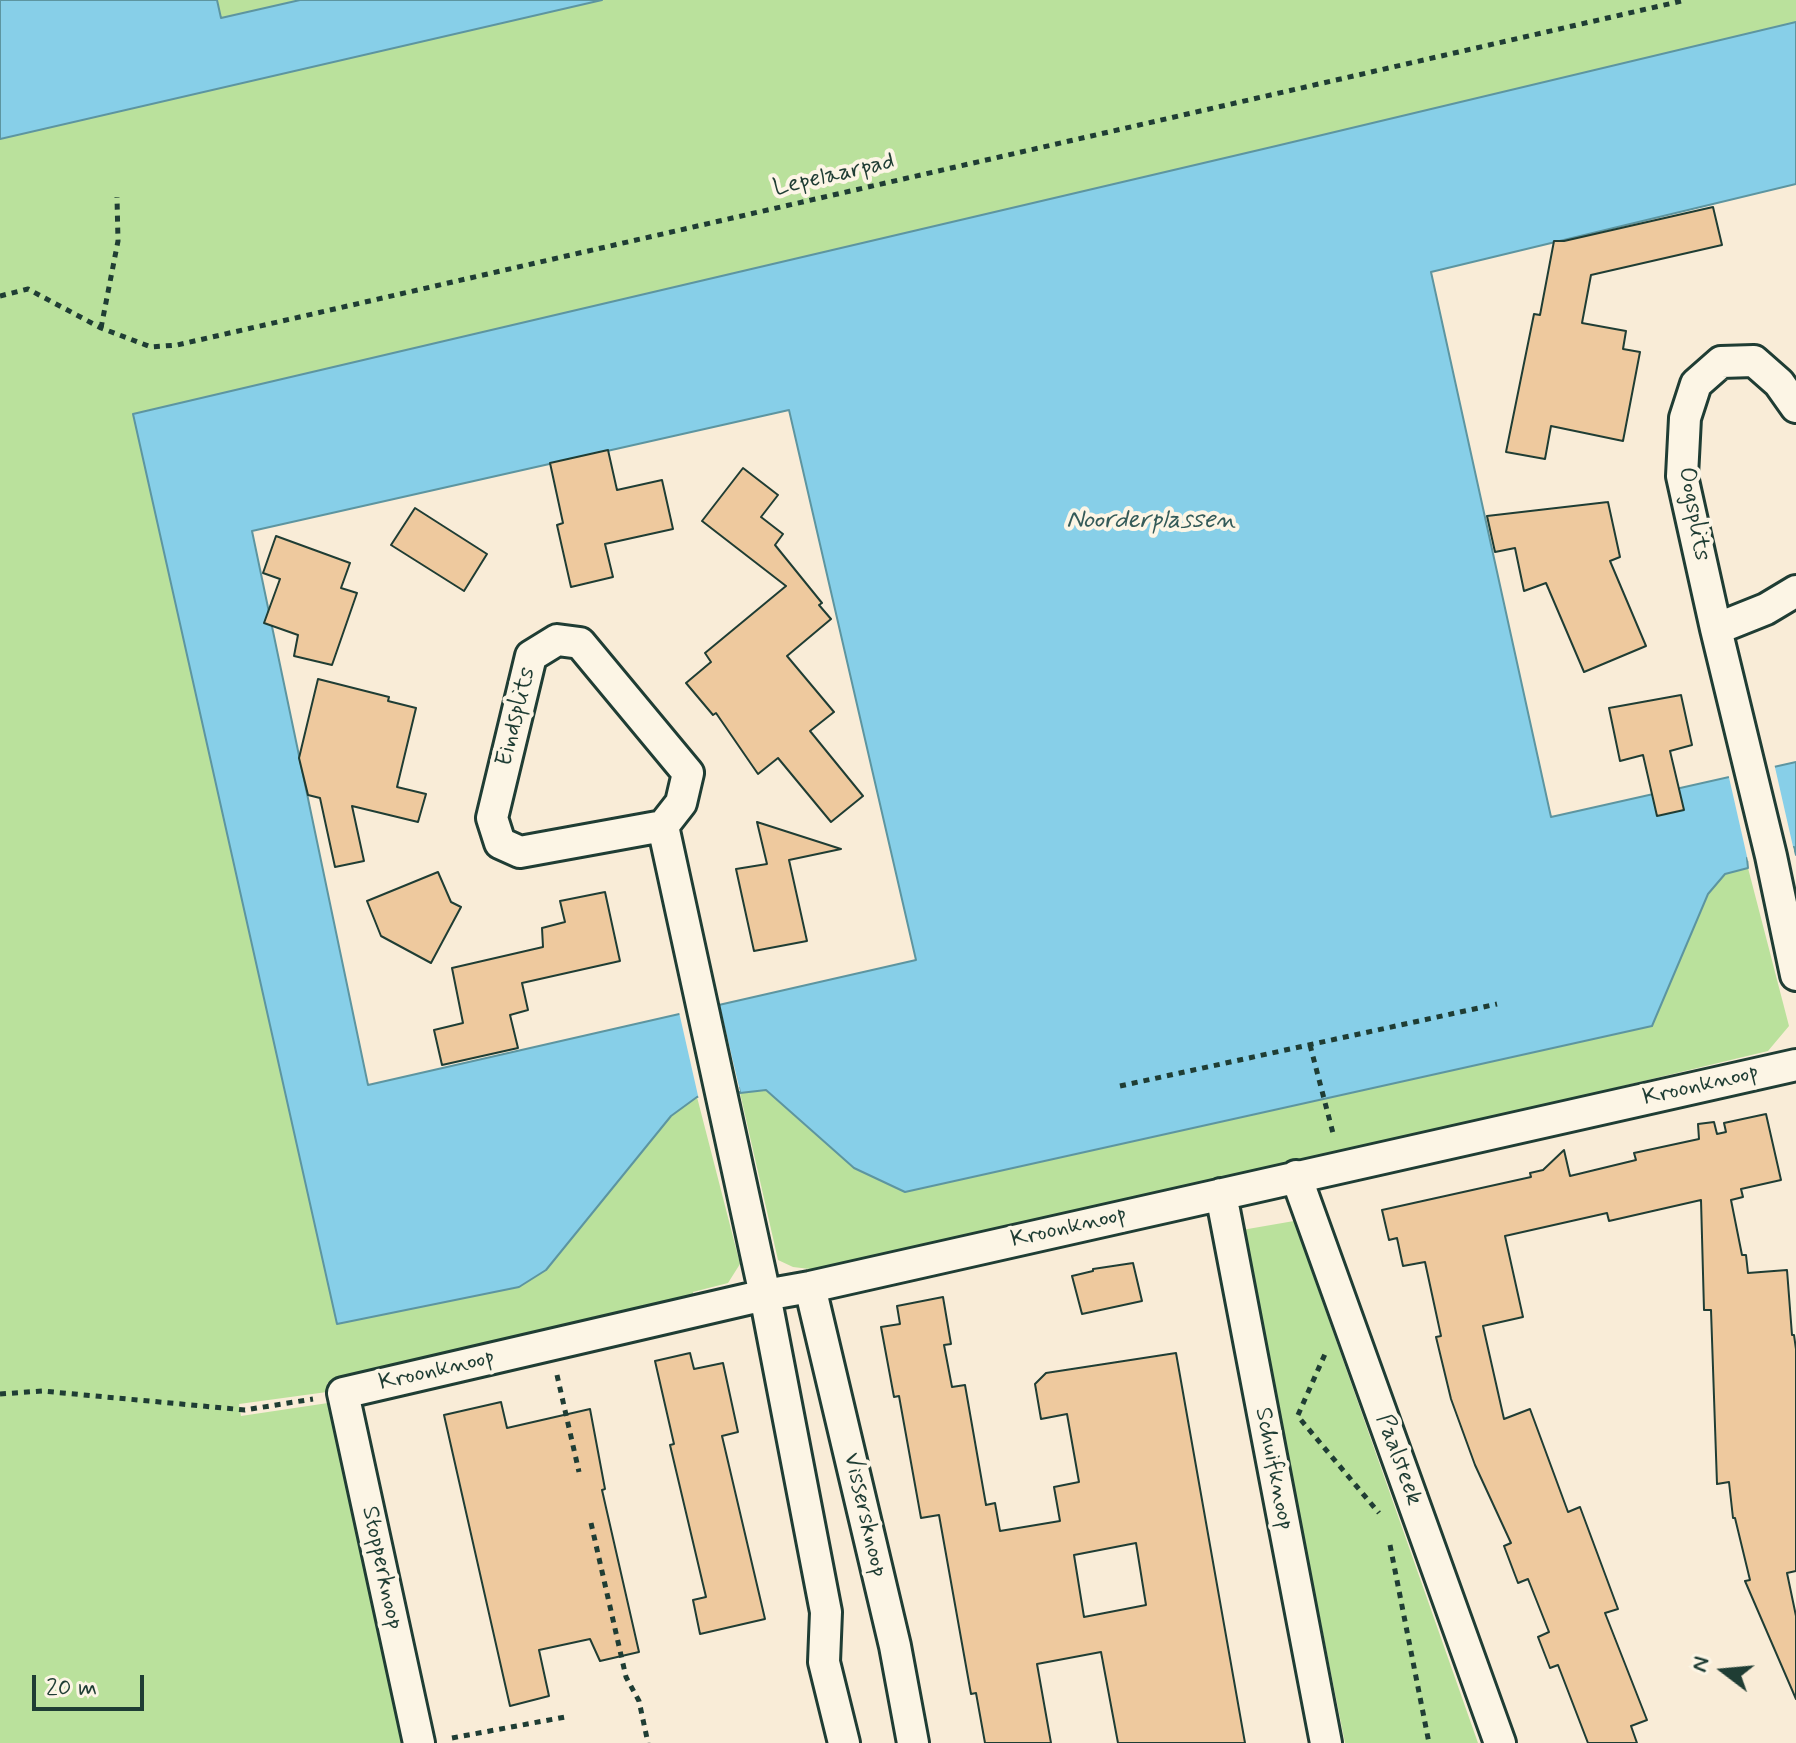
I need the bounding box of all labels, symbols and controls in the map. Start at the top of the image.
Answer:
street label: Lepelaarpad [771,148,897,204]
street label: Oogsplits [1671,465,1715,563]
water label: Noorderplassen [1066,506,1236,538]
street label: Eindsplits [491,664,543,770]
street label: Kroonknoop [1640,1059,1762,1113]
street label: Kroonknoop [1008,1201,1130,1255]
street label: Kroonknoop [376,1344,498,1398]
street label: Schuifknoop [1247,1405,1299,1533]
street label: Paalsteek [1368,1411,1428,1509]
street label: Vissersknoop [836,1450,892,1580]
street label: Stopperknoop [354,1504,408,1632]
north arrow [1684,1631,1764,1711]
text: N [1685,1653,1716,1675]
scale bar [36,1659,148,1709]
text: 20 m [46,1673,97,1704]

